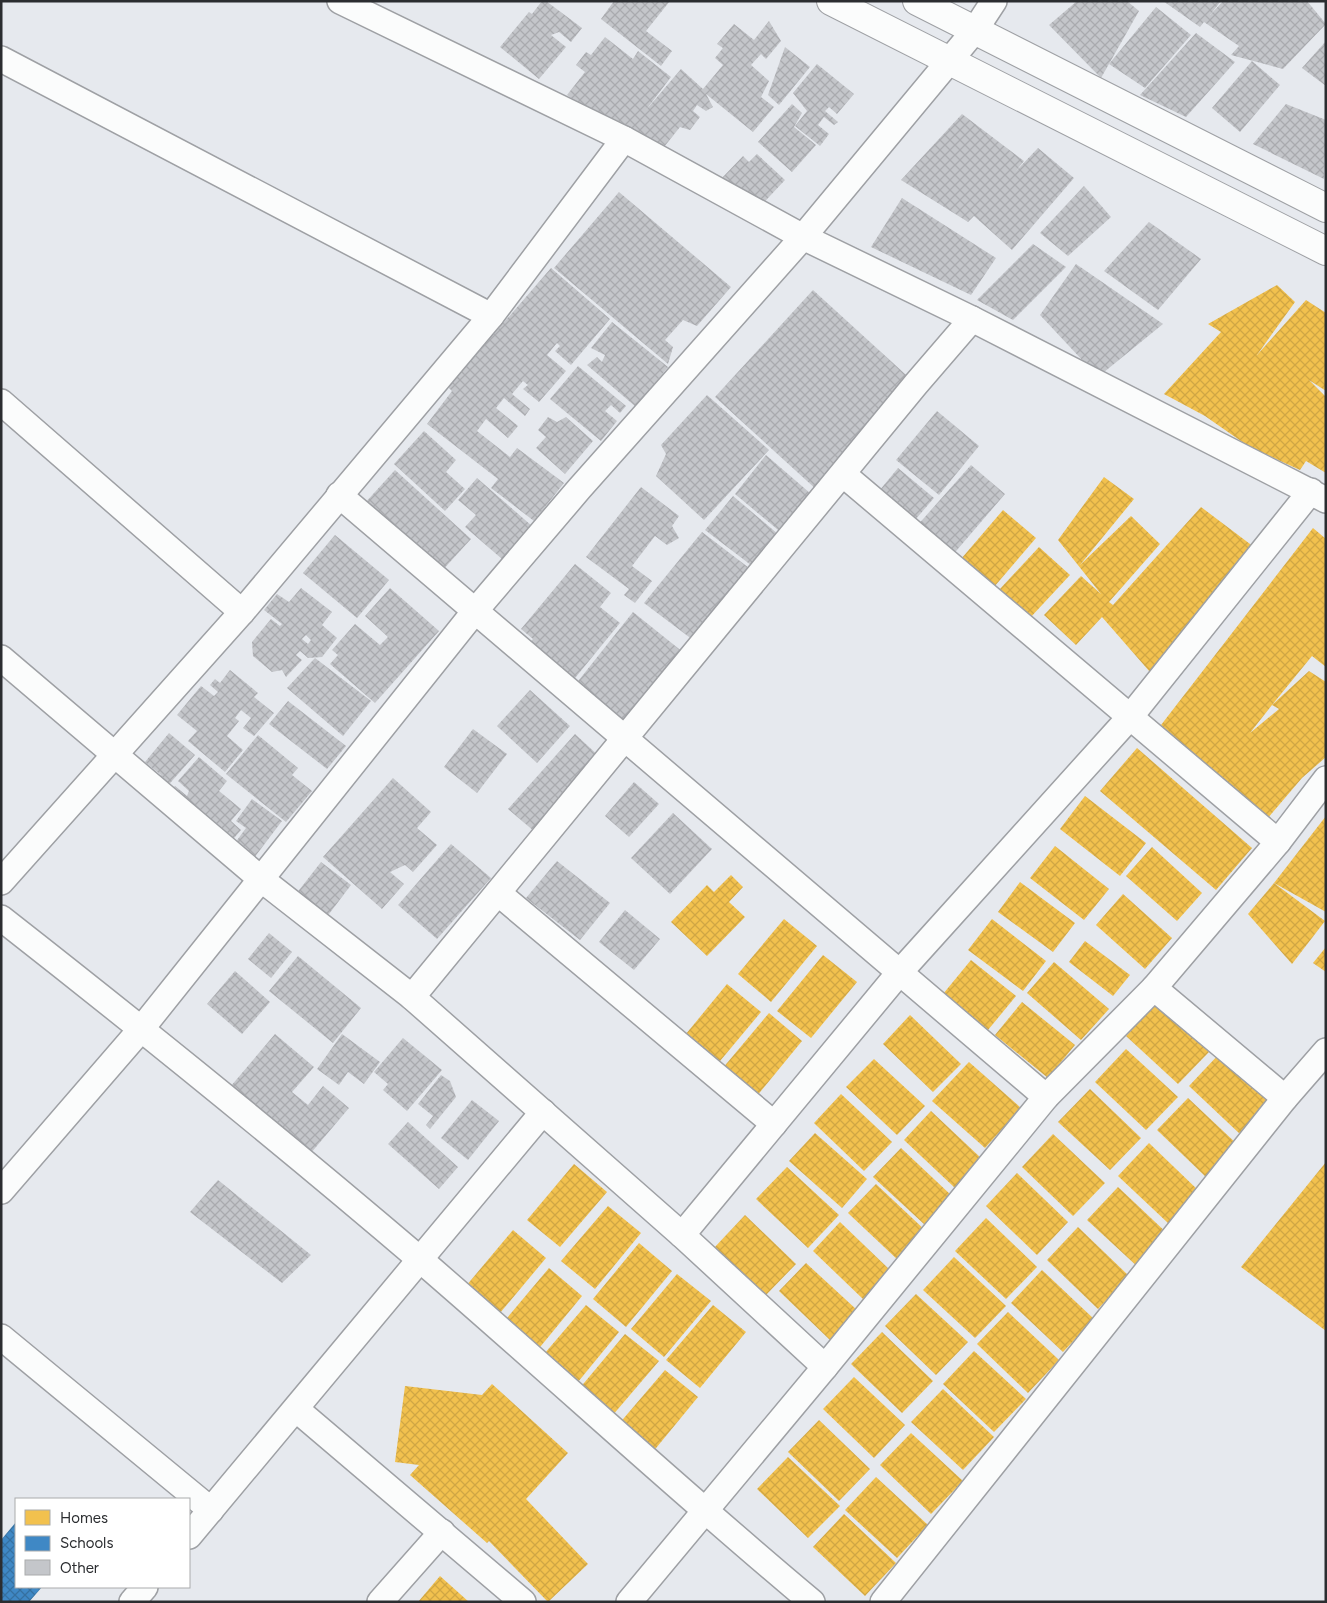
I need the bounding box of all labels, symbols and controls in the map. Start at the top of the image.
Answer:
legend [15,1498,190,1588]
text: Homes [60,1509,108,1527]
text: Schools [60,1534,113,1552]
text: Other [60,1559,99,1577]

